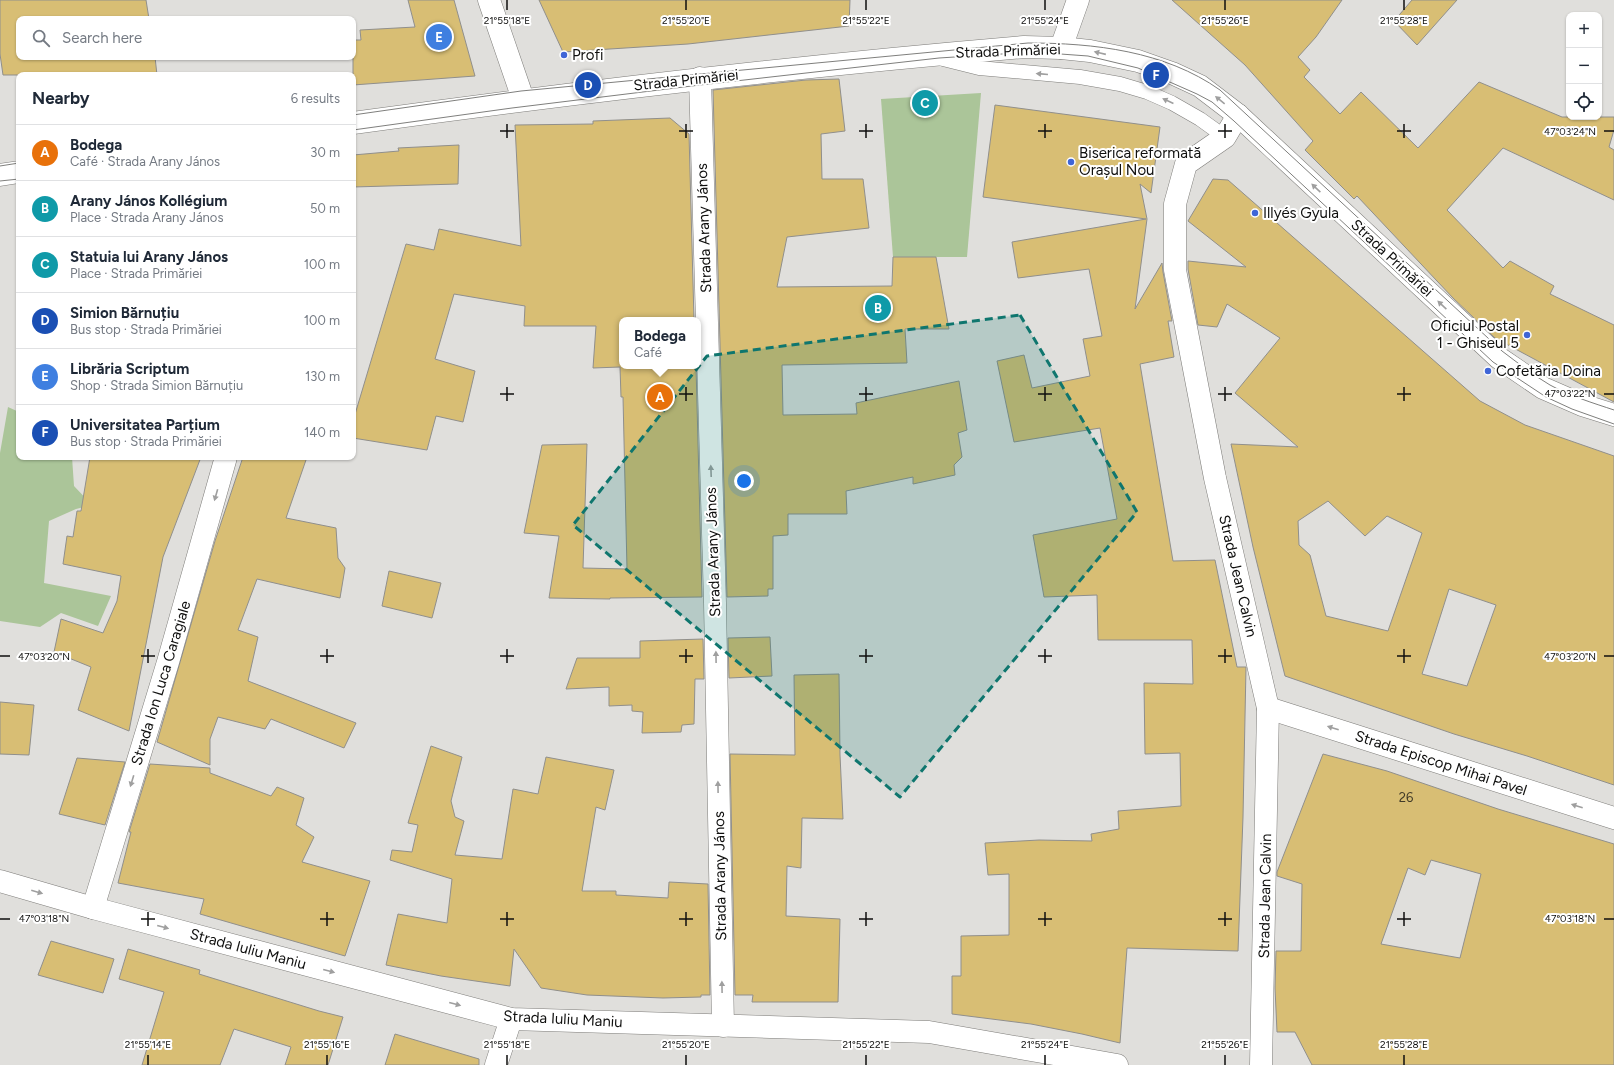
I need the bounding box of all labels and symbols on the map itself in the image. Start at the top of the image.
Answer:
text: 21°55'18"E [484,14,530,27]
text: 21°55'20"E [662,14,710,27]
text: 21°55'22"E [842,14,890,27]
text: 21°55'24"E [1021,14,1069,27]
text: 21°55'26"E [1201,14,1249,27]
text: 21°55'28"E [1380,14,1428,27]
pin: E [426,22,452,52]
street label: Strada Primăriei [955,40,1061,62]
place label: Profi [572,46,603,64]
marker: Profi [559,50,569,60]
one-way arrow [1094,50,1107,56]
pin: F [1143,60,1169,90]
street label: Strada Primăriei [633,66,739,94]
pin: D [575,70,601,100]
one-way arrow [1036,71,1048,77]
pin: C [912,88,938,118]
one-way arrow [1215,96,1225,105]
one-way arrow [1163,98,1174,104]
text: 47°03'24"N [1544,125,1596,138]
place label: Biserica reformată Orașul Nou [1079,144,1201,179]
marker: Biserica reformată Orașul Nou [1066,157,1076,167]
street label: Strada Arany János [693,163,715,293]
one-way arrow [1311,183,1321,193]
place label: Illyés Gyula [1263,204,1339,222]
marker: Illyés Gyula [1250,208,1260,218]
street label: Strada Primăriei [1347,215,1437,301]
pin: B [865,293,891,323]
one-way arrow [1437,300,1447,310]
place label: Oficiul Postal 1 - Ghiseul 5 [1431,317,1519,352]
marker: Oficiul Postal 1 - Ghiseul 5 [1522,330,1532,340]
place label: Cofetăria Doina [1496,362,1601,380]
marker: Cofetăria Doina [1483,366,1493,376]
pin: A [647,382,673,412]
text: 47°03'22"N [1544,387,1596,400]
one-way arrow [708,464,714,477]
your location [734,471,754,491]
street label: Strada Arany János [702,487,724,617]
one-way arrow [212,488,218,501]
street label: Strada Jean Calvin [1215,513,1261,639]
street label: Strada Ion Luca Caragiale [127,599,195,767]
text: 47°03'20"N [18,650,70,663]
one-way arrow [713,650,719,663]
text: 47°03'20"N [1544,650,1596,663]
one-way arrow [1327,725,1339,731]
street label: Strada Episcop Mihai Pavel [1353,727,1529,799]
one-way arrow [129,775,135,787]
one-way arrow [715,781,722,793]
house number: 26 [1399,790,1413,805]
one-way arrow [1571,803,1583,809]
street label: Strada Arany János [710,811,730,941]
street label: Strada Jean Calvin [1255,833,1275,959]
one-way arrow [32,889,44,895]
text: 47°03'18"N [19,912,69,925]
text: 47°03'18"N [1545,912,1595,925]
one-way arrow [157,924,169,930]
street label: Strada Iuliu Maniu [188,925,308,973]
one-way arrow [323,968,335,974]
one-way arrow [719,981,726,993]
one-way arrow [449,1001,461,1007]
street label: Strada Iuliu Maniu [503,1007,623,1031]
text: 21°55'14"E [125,1038,171,1051]
text: 21°55'16"E [304,1038,350,1051]
text: 21°55'18"E [484,1038,530,1051]
text: 21°55'20"E [662,1038,710,1051]
text: 21°55'22"E [842,1038,890,1051]
text: 21°55'24"E [1021,1038,1069,1051]
text: 21°55'26"E [1201,1038,1249,1051]
text: 21°55'28"E [1380,1038,1428,1051]

